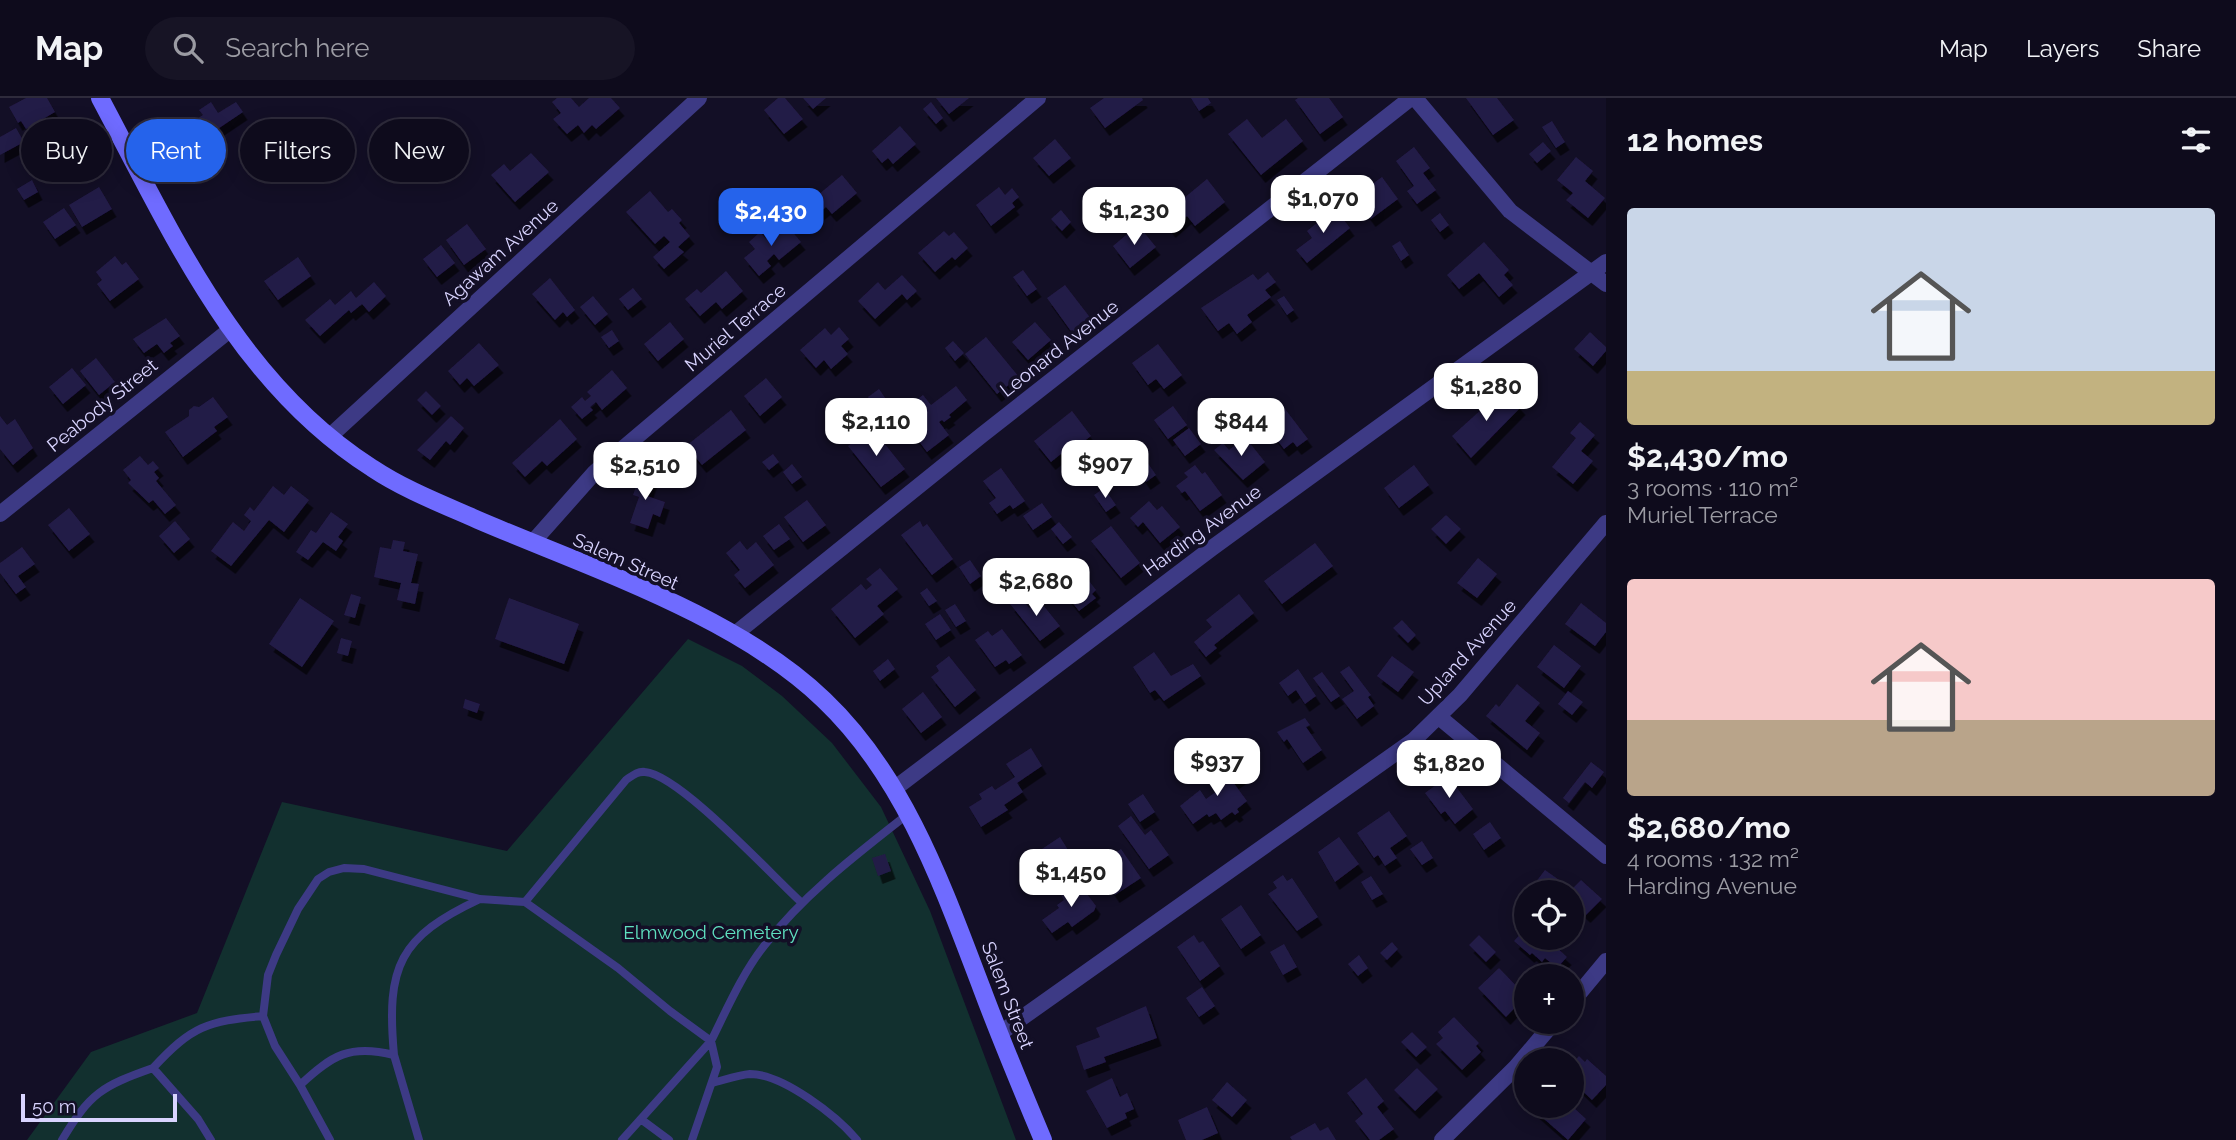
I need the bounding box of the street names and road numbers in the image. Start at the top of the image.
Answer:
street label: Agawam Avenue [438,194,562,310]
street label: Muriel Terrace [680,279,790,375]
street label: Leonard Avenue [996,295,1122,401]
street label: Peabody Street [43,353,162,456]
street label: Harding Avenue [1139,480,1265,580]
street label: Salem Street [570,528,683,594]
street label: Upland Avenue [1414,594,1520,710]
street label: Salem Street [977,938,1039,1052]

